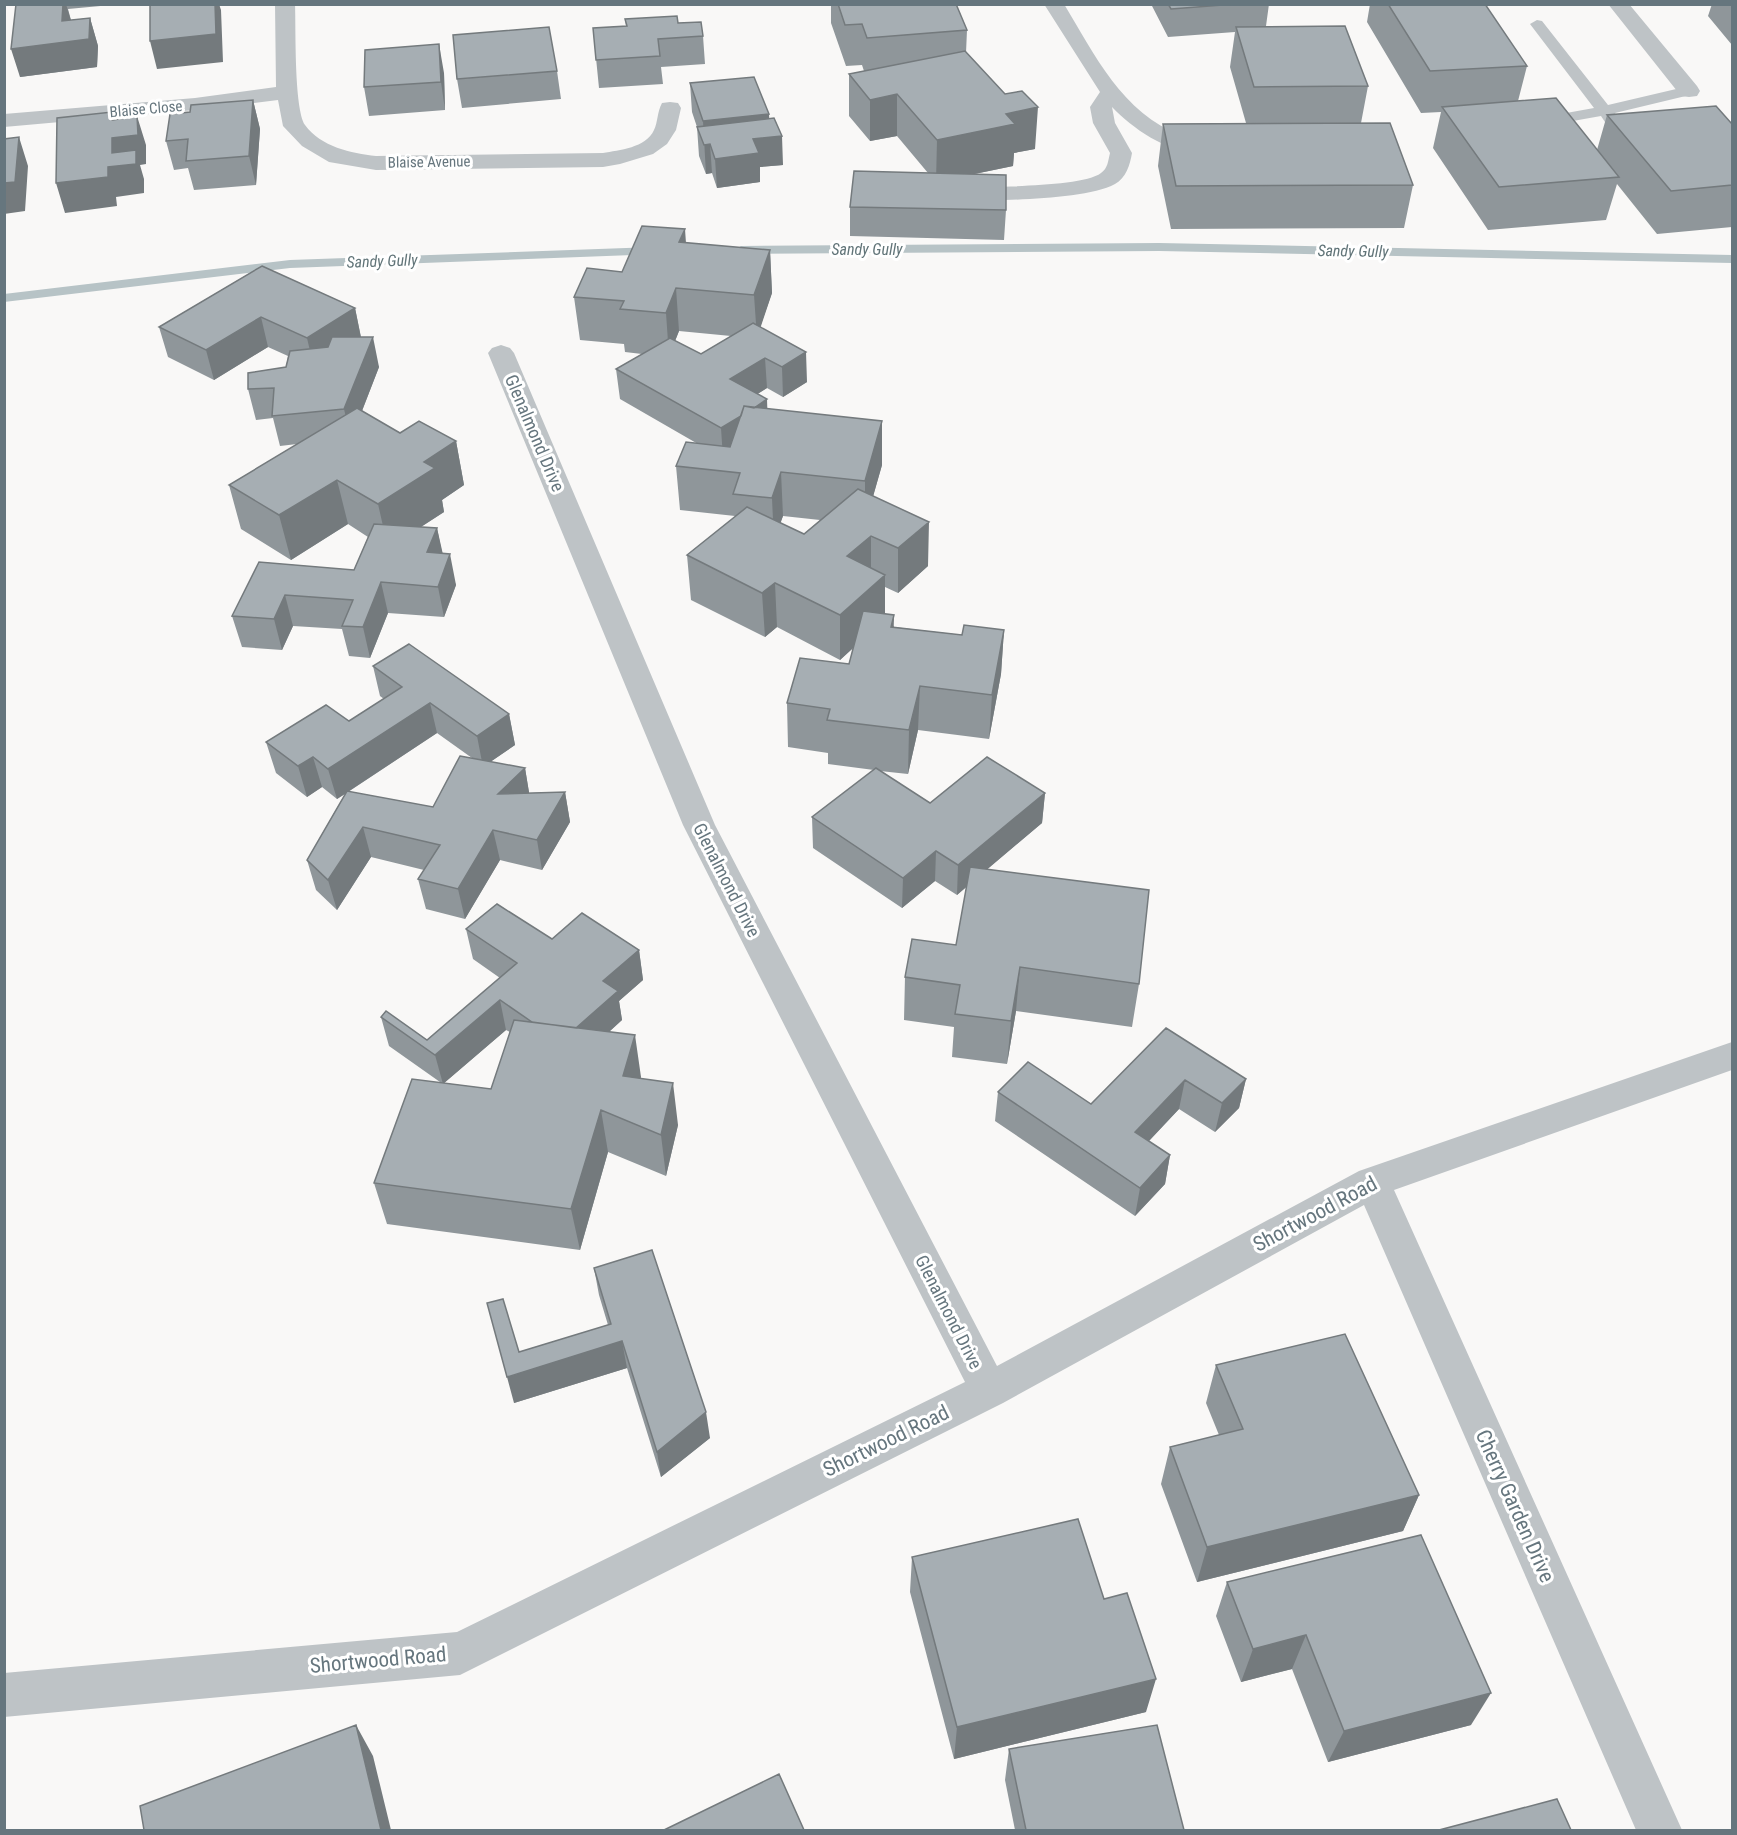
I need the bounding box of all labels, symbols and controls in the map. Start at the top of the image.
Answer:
street label: Blaise Close [109,97,183,121]
street label: Blaise Avenue [387,152,471,172]
water label: Sandy Gully [831,240,903,259]
water label: Sandy Gully [1317,241,1389,261]
water label: Sandy Gully [346,250,418,272]
street label: Glenalmond Drive [501,371,569,495]
street label: Glenalmond Drive [689,820,765,940]
street label: Shortwood Road [1249,1171,1381,1257]
street label: Glenalmond Drive [911,1252,987,1372]
street label: Shortwood Road [819,1400,953,1482]
street label: Cherry Garden Drive [1471,1426,1559,1586]
street label: Shortwood Road [309,1642,447,1678]

